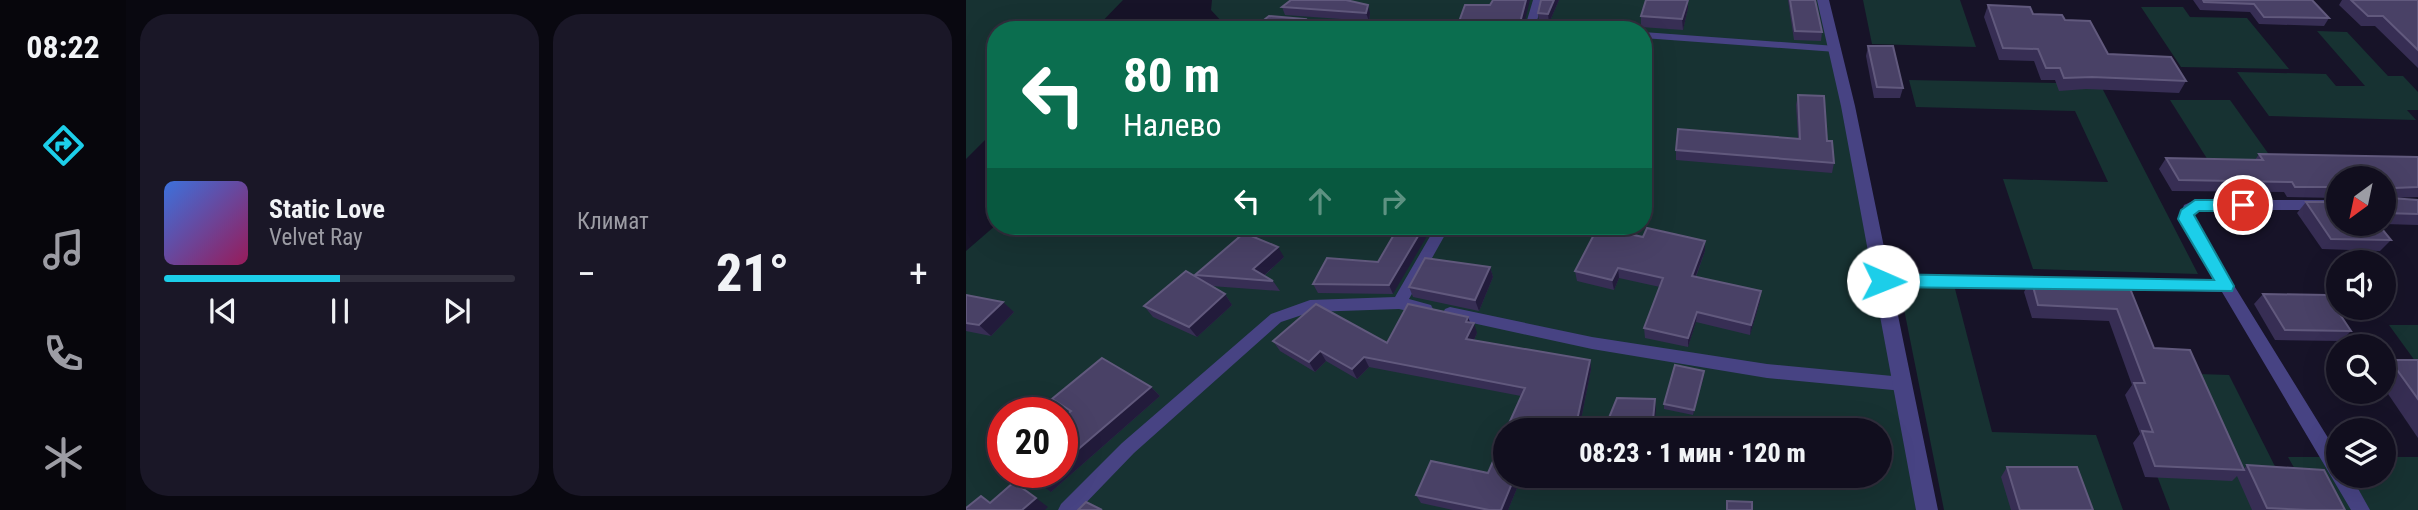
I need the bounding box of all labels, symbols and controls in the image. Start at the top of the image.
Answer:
text: 08:22 [26,28,100,66]
text: 80 m [1123,47,1220,104]
icon: left [1008,49,1099,140]
text: Налево [1123,106,1222,144]
icon: directions [39,121,88,170]
north arrow [2326,166,2396,236]
map controls [2326,166,2396,488]
pin [2213,175,2273,235]
icon: left [1228,182,1266,220]
icon: ahead [1301,182,1339,220]
icon: right [1374,182,1412,220]
icon: arrive [2224,186,2262,224]
text: Static Love [269,194,385,224]
text: Климат [577,208,649,235]
text: Velvet Ray [269,224,363,251]
icon: music [39,225,88,274]
text: 21° [716,243,789,304]
position arrow [1846,244,1920,318]
button: sound [2326,250,2396,320]
text: − [577,252,596,296]
text: + [909,252,928,296]
icon: previous [204,292,242,330]
icon: pause [321,292,359,330]
icon: next [438,292,476,330]
icon: phone [39,329,88,378]
button: search [2326,334,2396,404]
speed limit sign: 20 [987,397,1078,488]
button: layers [2326,418,2396,488]
icon: climate [39,433,88,482]
text: 08:23 · 1 мин · 120 m [1579,438,1806,468]

